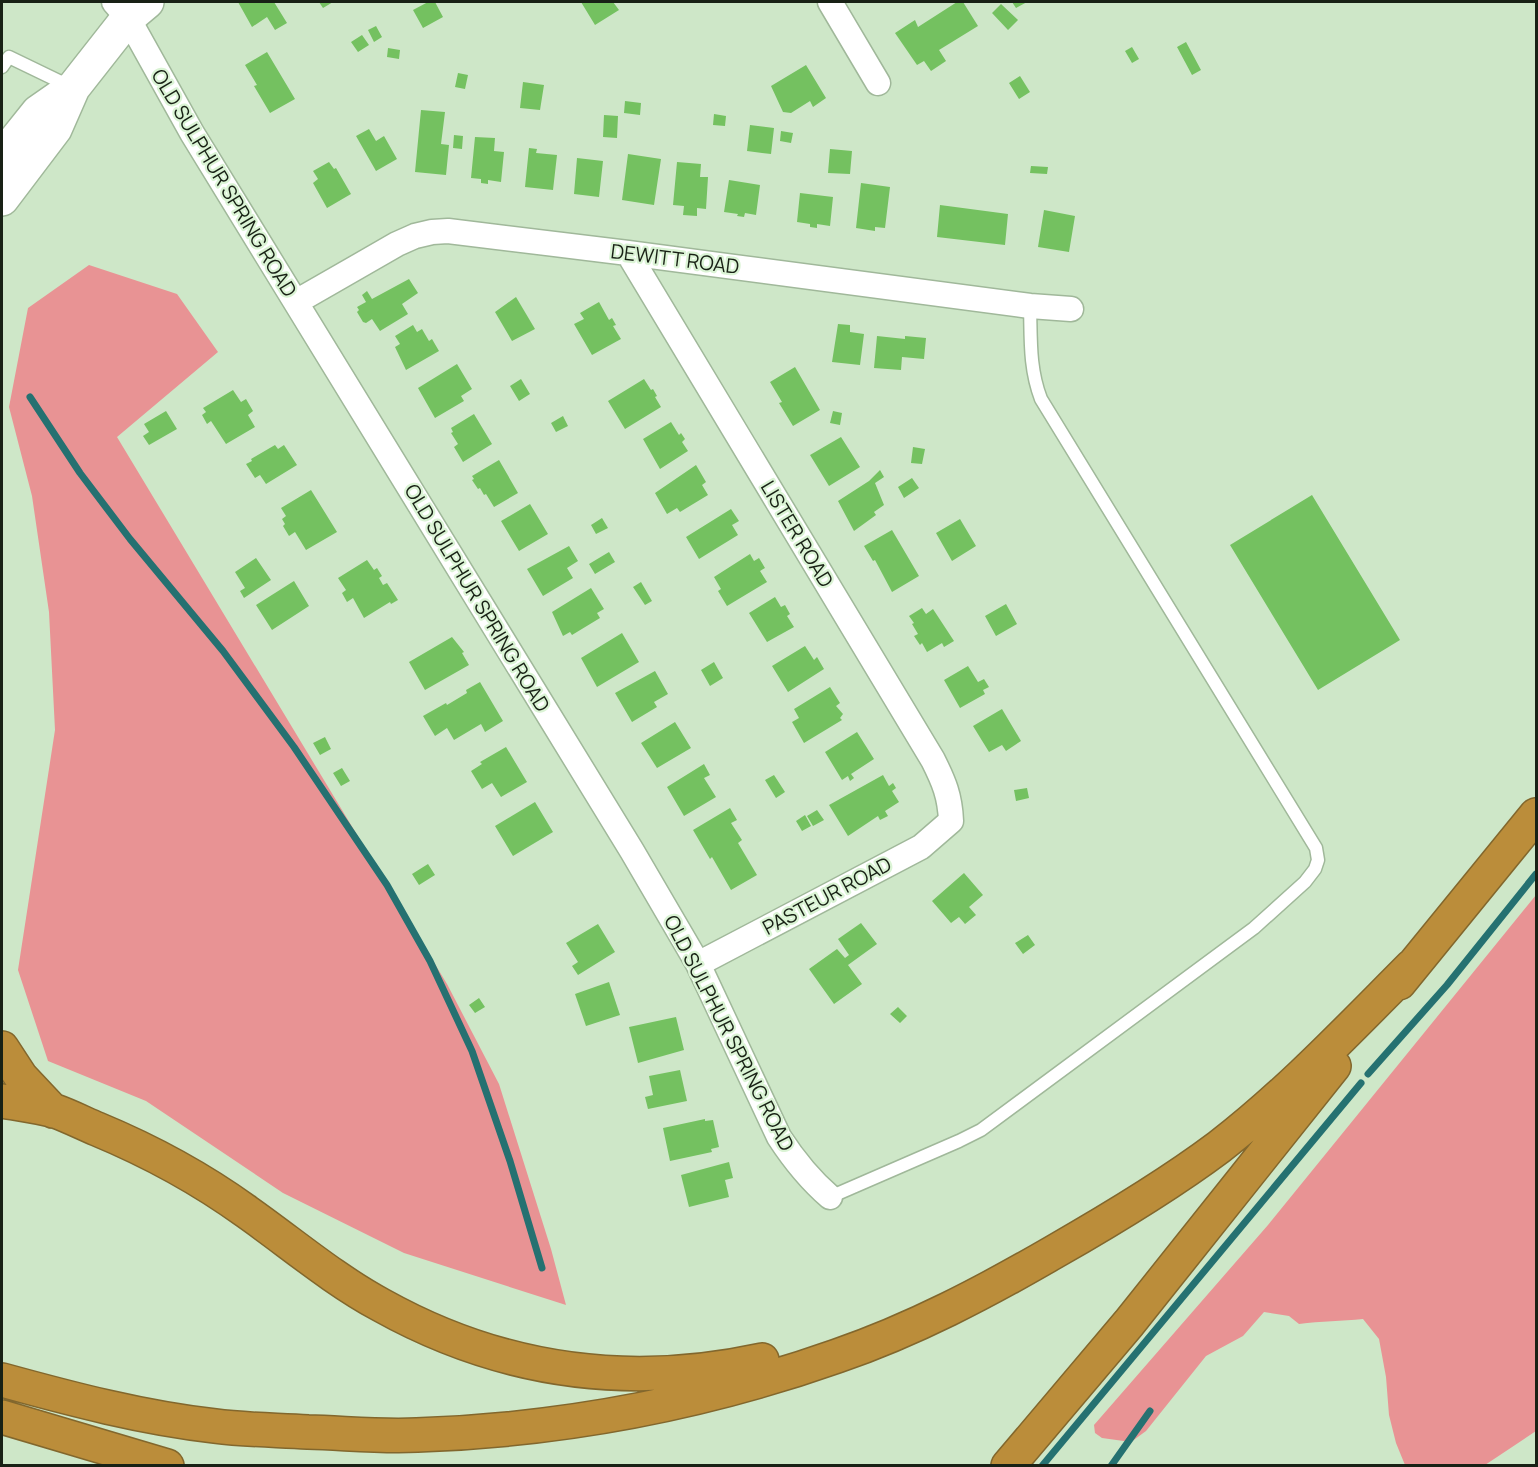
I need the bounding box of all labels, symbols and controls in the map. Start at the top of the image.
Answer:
street label: OLD SULPHUR SPRING ROAD [146,64,303,302]
street label: DEWITT ROAD [609,237,741,280]
street label: LISTER ROAD [755,475,840,592]
street label: OLD SULPHUR SPRING ROAD [399,479,556,717]
street label: PASTEUR ROAD [758,850,896,941]
street label: OLD SULPHUR SPRING ROAD [658,910,801,1155]

